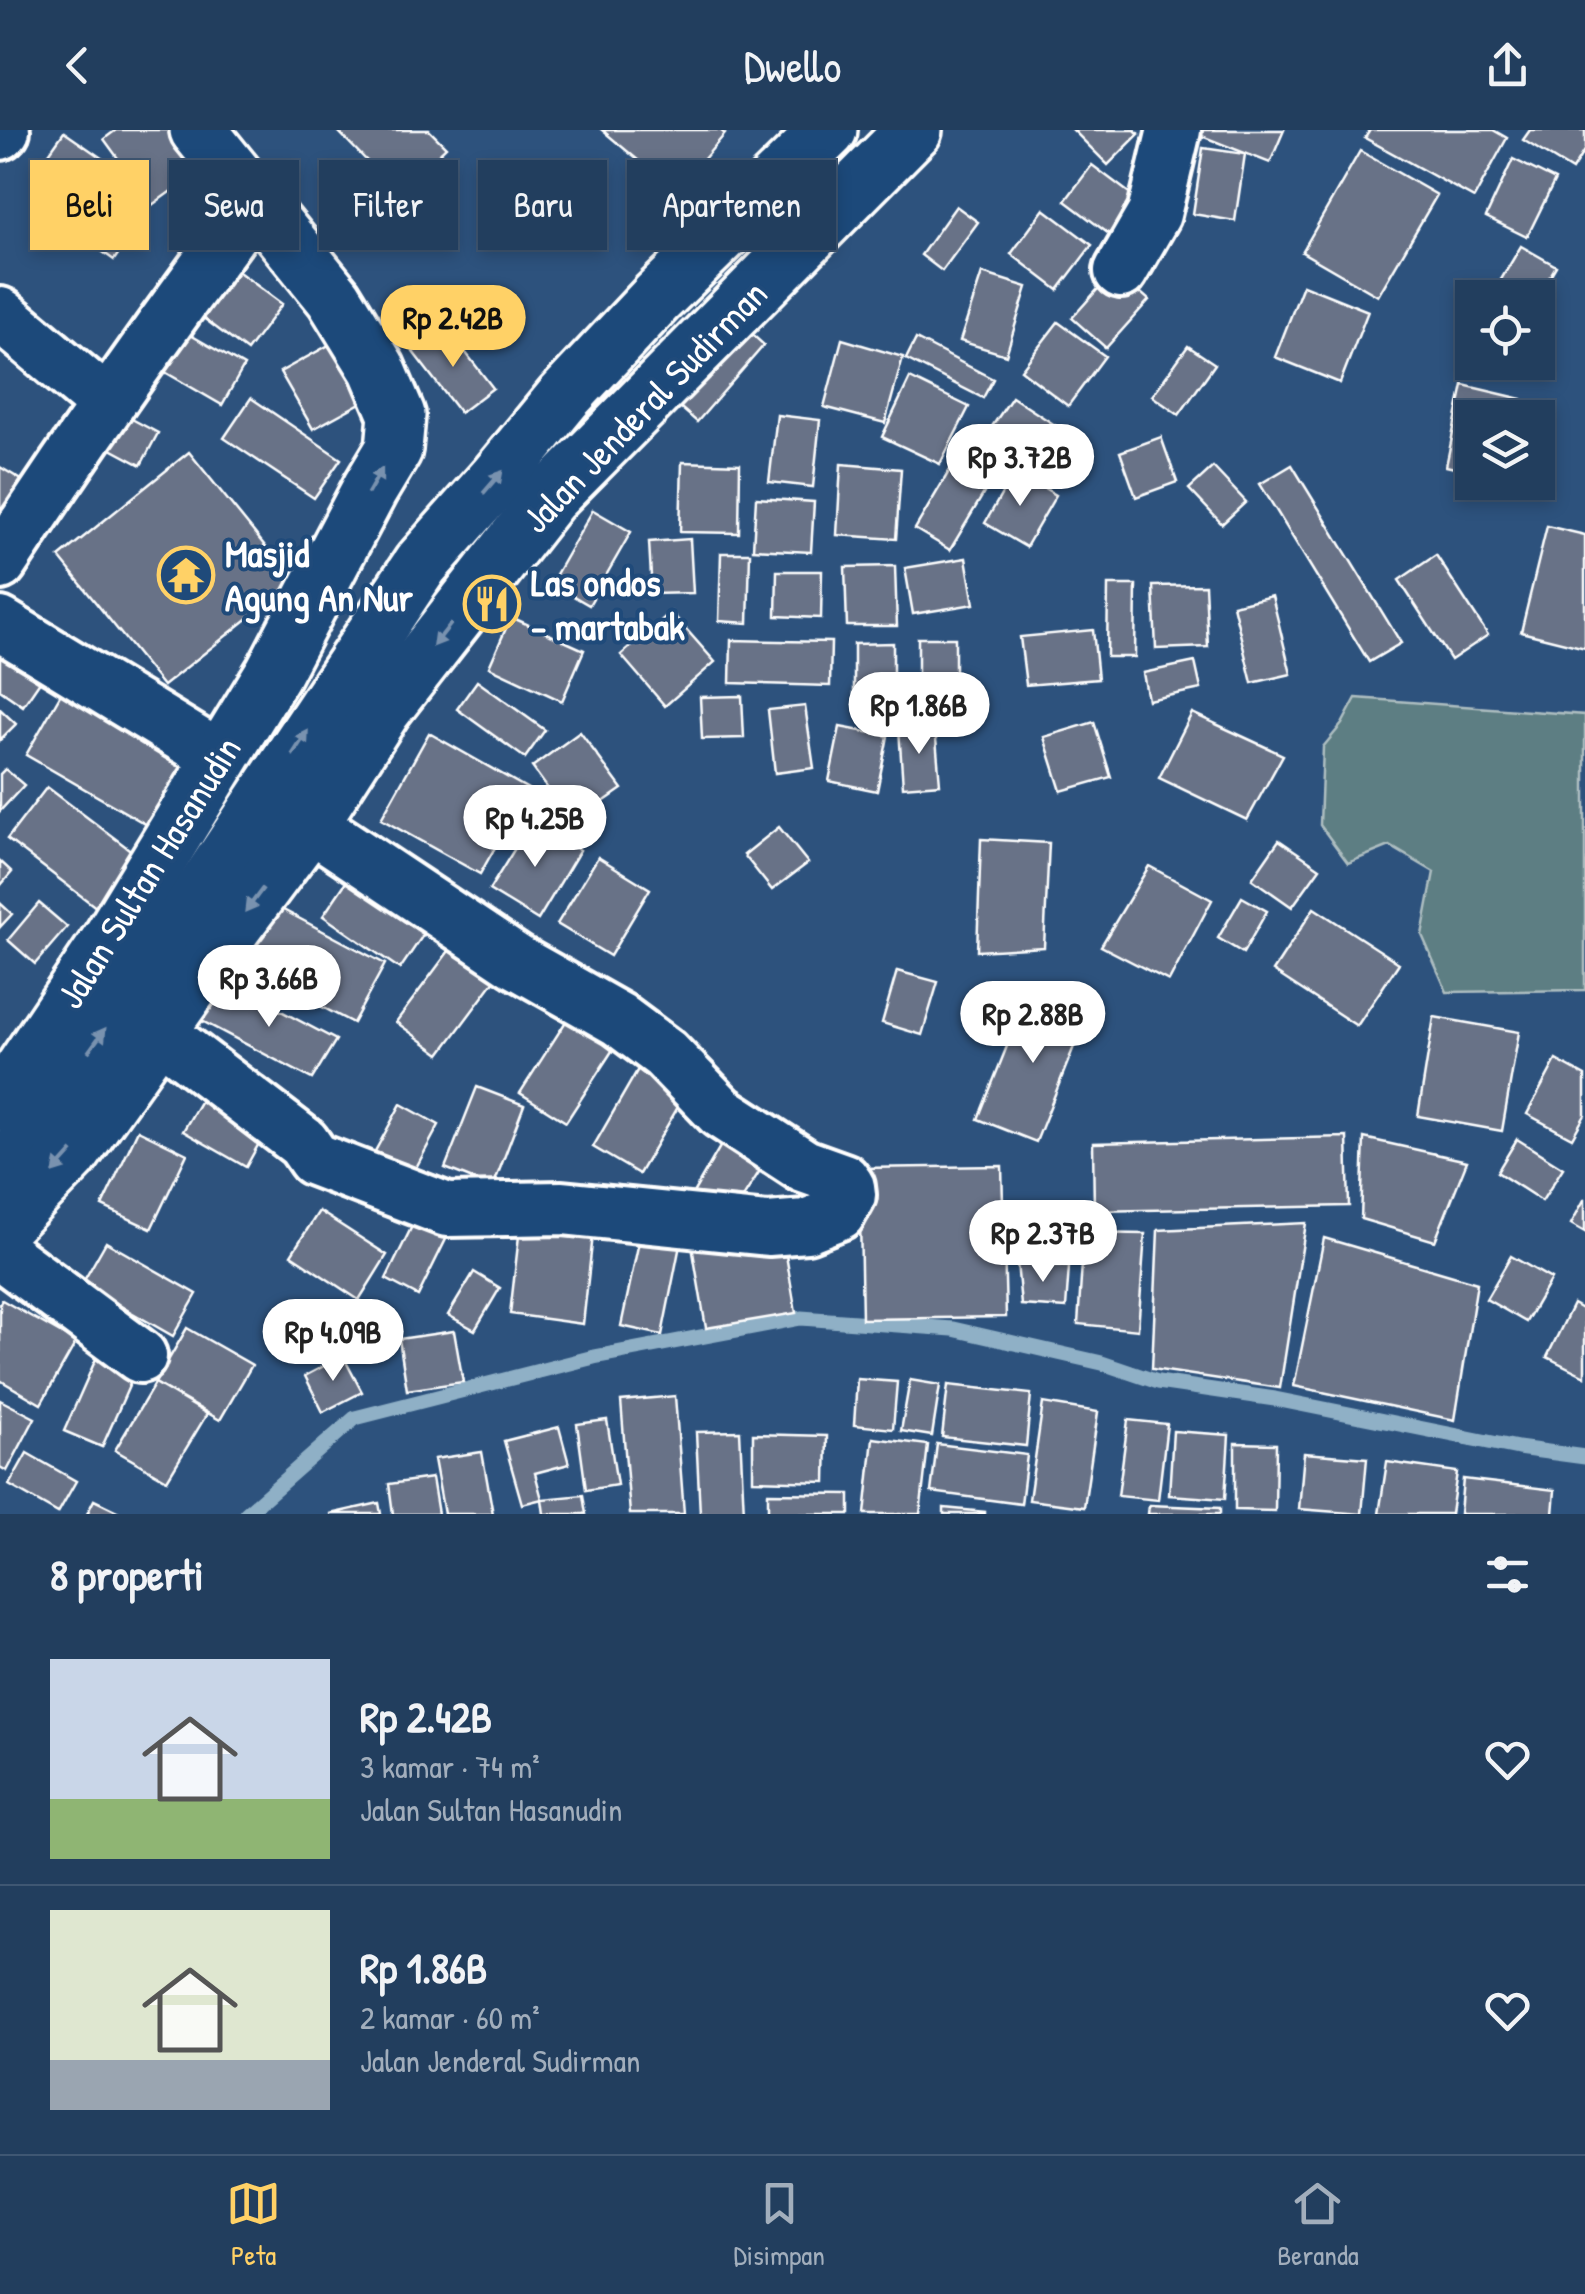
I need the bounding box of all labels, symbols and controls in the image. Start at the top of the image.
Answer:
text: Dwello [744,35,841,96]
icon: back [50,38,105,93]
icon: share [1480,38,1535,93]
chip: Beli [30,160,149,250]
chip: Sewa [169,160,299,250]
chip: Filter [319,160,458,250]
chip: Baru [478,160,607,250]
chip: Apartemen [627,160,836,250]
street label: Jalan Jenderal Sudirman [510,268,778,544]
map controls [1455,280,1555,500]
button: locate [1455,280,1555,380]
pin: Rp 2.42B [350,285,556,370]
text: Rp 2.42B [403,296,503,339]
button: layers [1455,400,1555,500]
pin: Rp 3.72B [917,424,1123,509]
text: Rp 3.72B [968,435,1072,478]
one-way arrow [366,467,383,495]
one-way arrow [482,470,504,495]
place label: Masjid Agung An Nur [225,527,413,624]
temple icon: Masjid Agung An Nur [156,545,216,605]
place label: Las ondos - martabak [531,556,685,652]
restaurant icon: Las ondos - martabak [462,574,522,634]
one-way arrow [431,621,452,647]
pin: Rp 1.86B [816,672,1022,757]
text: Rp 1.86B [871,683,967,726]
street label: Jalan Sultan Hasanudin [43,726,253,1018]
one-way arrow [291,729,309,757]
pin: Rp 4.25B [432,785,638,870]
text: Rp 4.25B [485,796,585,839]
one-way arrow [244,887,264,913]
pin: Rp 3.66B [166,945,372,1030]
text: Rp 3.66B [220,956,318,999]
pin: Rp 2.88B [930,981,1136,1066]
text: Rp 2.88B [982,992,1084,1035]
one-way arrow [87,1027,107,1054]
one-way arrow [52,1149,74,1174]
pin: Rp 2.37B [940,1200,1146,1285]
text: Rp 2.37B [991,1211,1095,1254]
pin: Rp 4.09B [230,1299,436,1384]
text: Rp 4.09B [285,1310,381,1353]
text: 8 properti [50,1546,204,1603]
icon: filters [1480,1547,1535,1602]
text: Rp 2.42B [360,1688,492,1745]
icon: home [130,1699,250,1819]
icon: heart [1480,1732,1535,1787]
text: 3 kamar · 74 m² [360,1745,540,1788]
text: Jalan Sultan Hasanudin [360,1788,622,1831]
text: Rp 1.86B [360,1939,487,1996]
icon: home [130,1950,250,2070]
icon: heart [1480,1983,1535,2038]
text: 2 kamar · 60 m² [360,1996,540,2039]
text: Jalan Jenderal Sudirman [360,2039,640,2082]
tab: Peta [226,2176,281,2274]
tab: Disimpan [734,2176,825,2274]
tab: Beranda [1277,2176,1359,2274]

